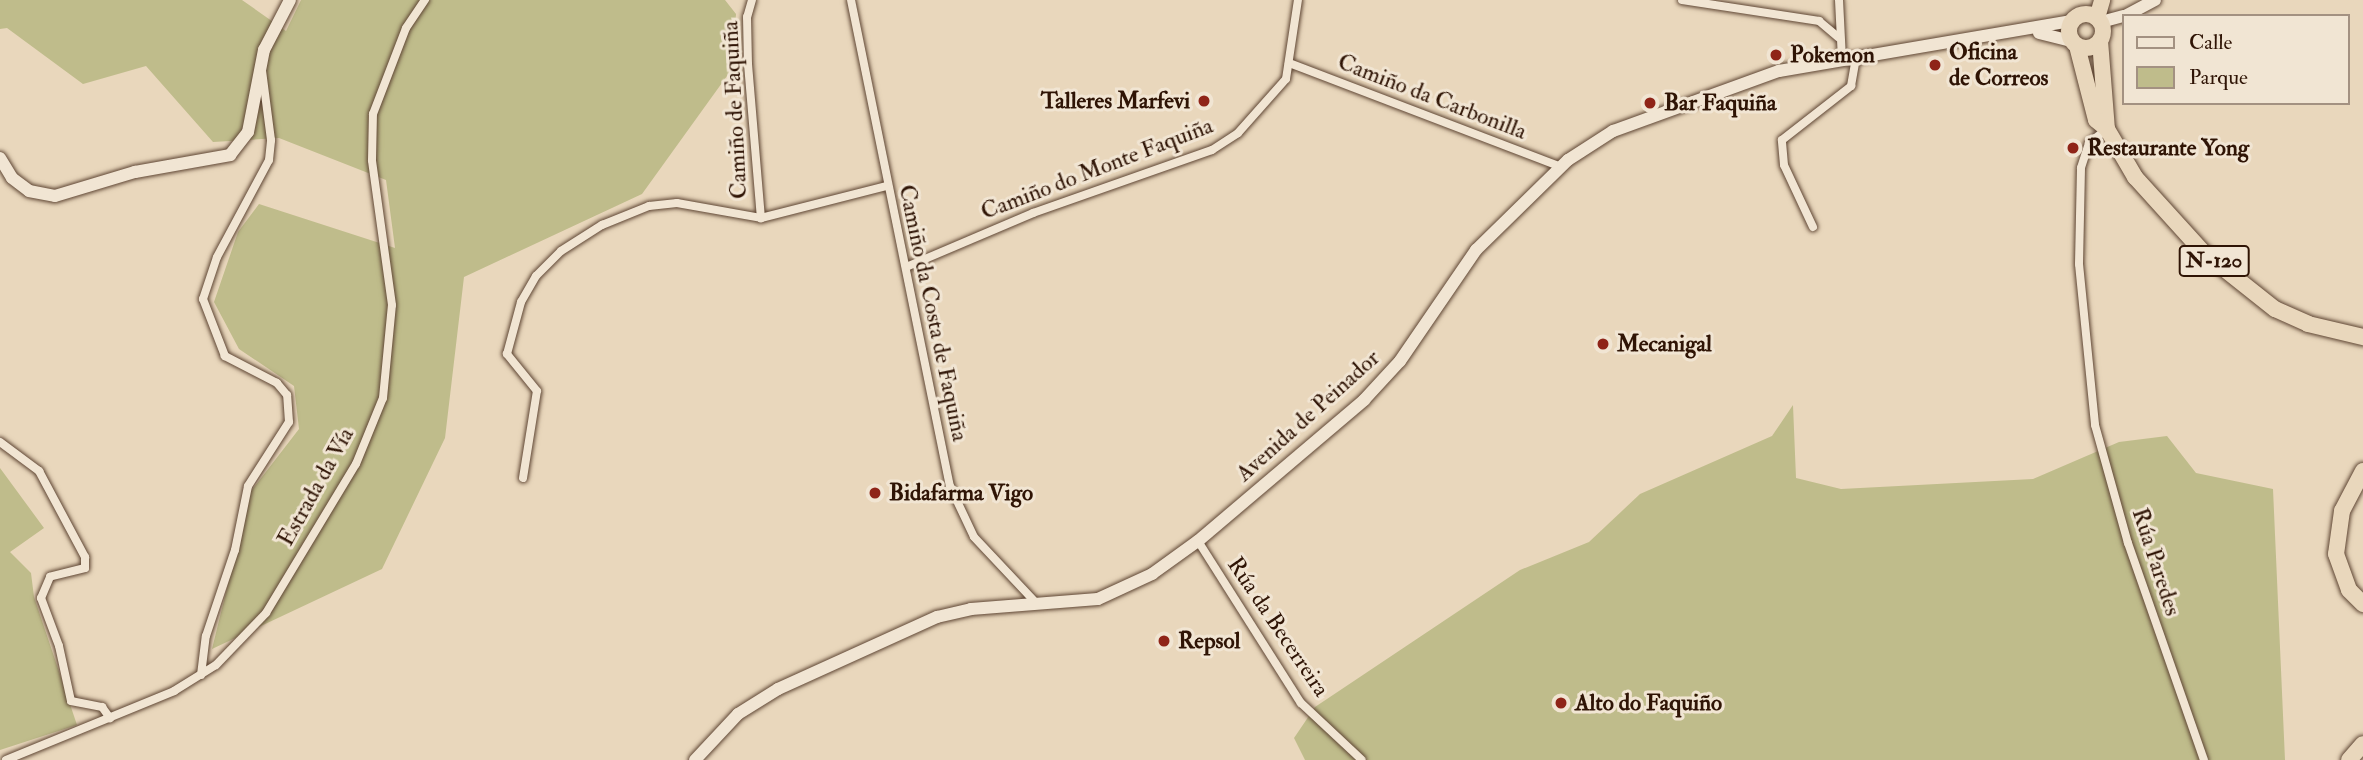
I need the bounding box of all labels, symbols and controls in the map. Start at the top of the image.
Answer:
legend [2122,14,2349,105]
street label: Camiño de Faquiña [717,20,753,200]
text: Calle [2189,29,2232,56]
place label: Oficina de Correos [1949,38,2048,92]
place label: Pokemon [1790,41,1875,69]
marker: Pokemon [1768,47,1784,63]
street label: Camiño da Carbonilla [1334,48,1530,146]
marker: Oficina de Correos [1927,57,1943,73]
text: Parque [2189,64,2248,91]
place label: Talleres Marfevi [1041,87,1190,115]
place label: Bar Faquiña [1664,89,1777,117]
marker: Talleres Marfevi [1196,93,1212,109]
marker: Bar Faquiña [1642,95,1658,111]
street label: Camiño do Monte Faquiña [977,112,1217,226]
place label: Restaurante Yong [2087,134,2249,162]
marker: Restaurante Yong [2065,140,2081,156]
street label: Camiño da Costa de Faquiña [892,182,974,444]
road number: N-120 [2177,244,2251,278]
place label: Mecanigal [1617,330,1712,358]
marker: Mecanigal [1595,336,1611,352]
street label: Avenida de Peinador [1231,344,1385,488]
street label: Estrada da Vía [272,423,360,551]
place label: Bidafarma Vigo [889,479,1033,507]
marker: Bidafarma Vigo [867,485,883,501]
street label: Rúa Paredes [2126,505,2186,619]
street label: Rúa da Becerreira [1221,552,1335,702]
place label: Repsol [1178,627,1240,655]
marker: Repsol [1156,633,1172,649]
place label: Alto do Faquiño [1575,689,1722,717]
marker: Alto do Faquiño [1553,695,1569,711]

